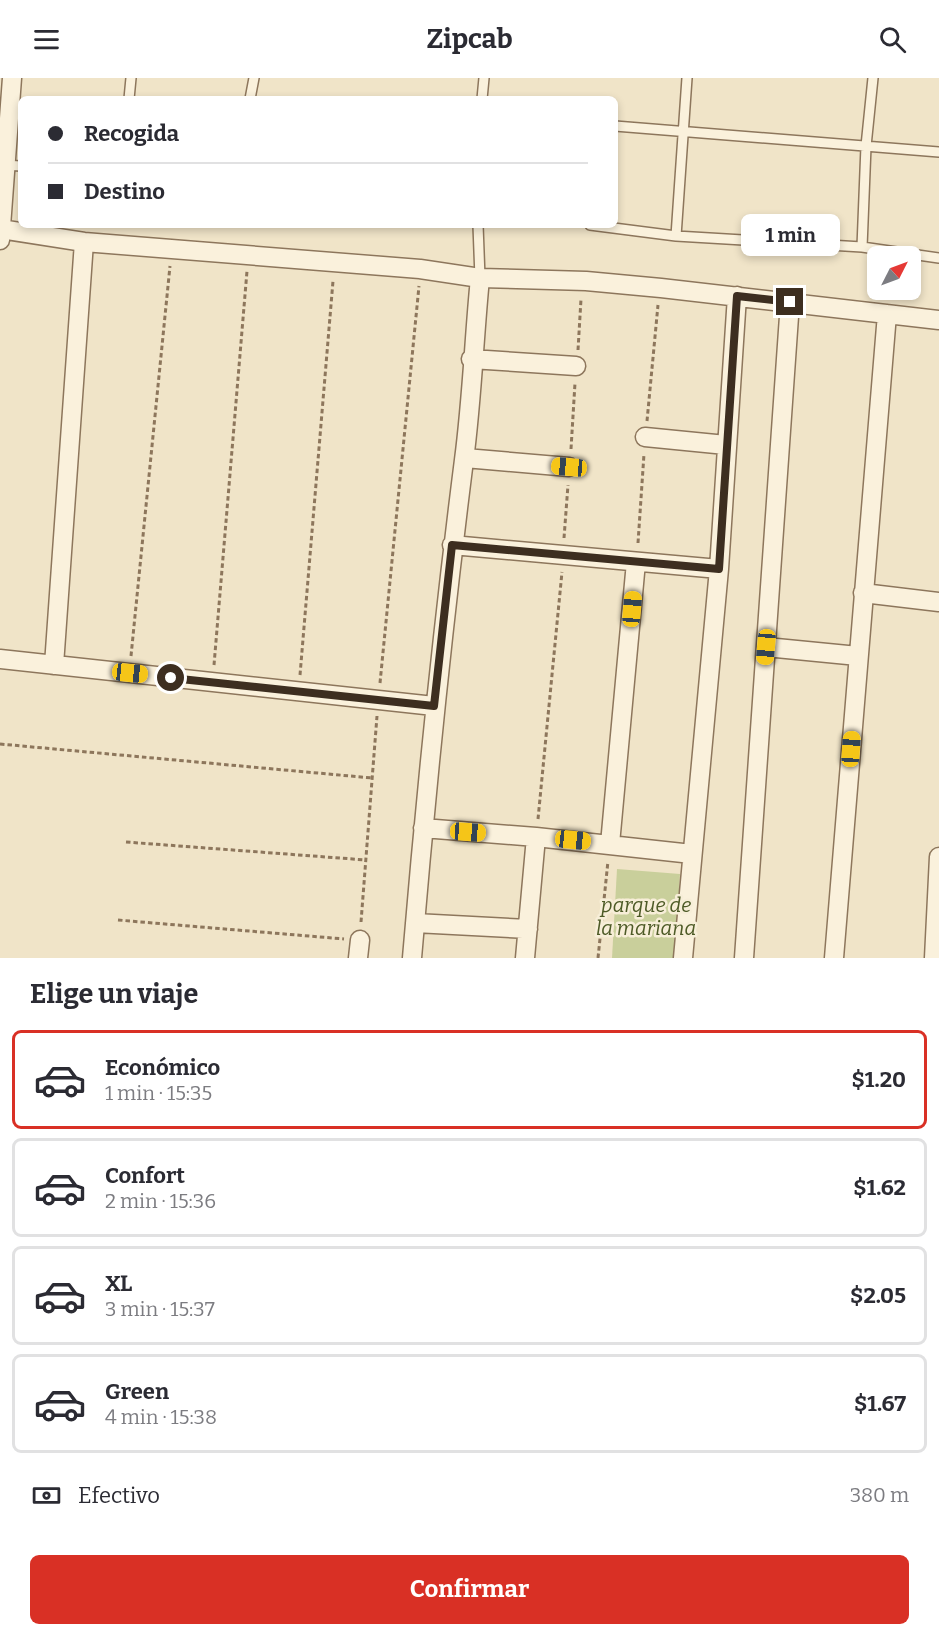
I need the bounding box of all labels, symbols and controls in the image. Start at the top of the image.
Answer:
icon: menu [30,23,63,56]
text: Zipcab [426,23,513,55]
icon: search [876,23,909,56]
text: Recogida [84,120,179,147]
text: Destino [84,178,165,205]
callout: 1 min [740,215,840,257]
text: 1 min [765,223,816,247]
north arrow [867,246,921,300]
map controls [867,246,921,300]
route end [776,288,803,315]
car [550,456,588,478]
car [621,590,643,628]
car [755,628,777,666]
car [111,662,149,684]
route start [157,664,184,691]
car [841,730,861,768]
car [449,822,487,842]
car [554,829,592,851]
park label: parque de la mariana [596,893,696,940]
text: Elige un viaje [30,978,198,1010]
icon: car [33,1053,87,1107]
text: Económico [105,1054,220,1081]
text: $1.20 [852,1066,906,1093]
text: 1 min · 15:35 [105,1081,212,1105]
icon: car [33,1161,87,1215]
text: Confort [105,1162,185,1189]
text: $1.62 [853,1174,906,1201]
text: 2 min · 15:36 [105,1189,216,1213]
icon: car [33,1269,87,1323]
text: XL [105,1270,132,1297]
text: $2.05 [850,1282,906,1309]
text: 3 min · 15:37 [105,1297,215,1321]
icon: car [33,1377,87,1431]
text: Green [105,1378,169,1405]
text: $1.67 [854,1390,906,1417]
text: 4 min · 15:38 [105,1405,217,1429]
icon: cash [30,1479,63,1512]
text: Efectivo [78,1482,160,1509]
text: 380 m [850,1483,909,1507]
button: Confirmar [30,1555,909,1624]

